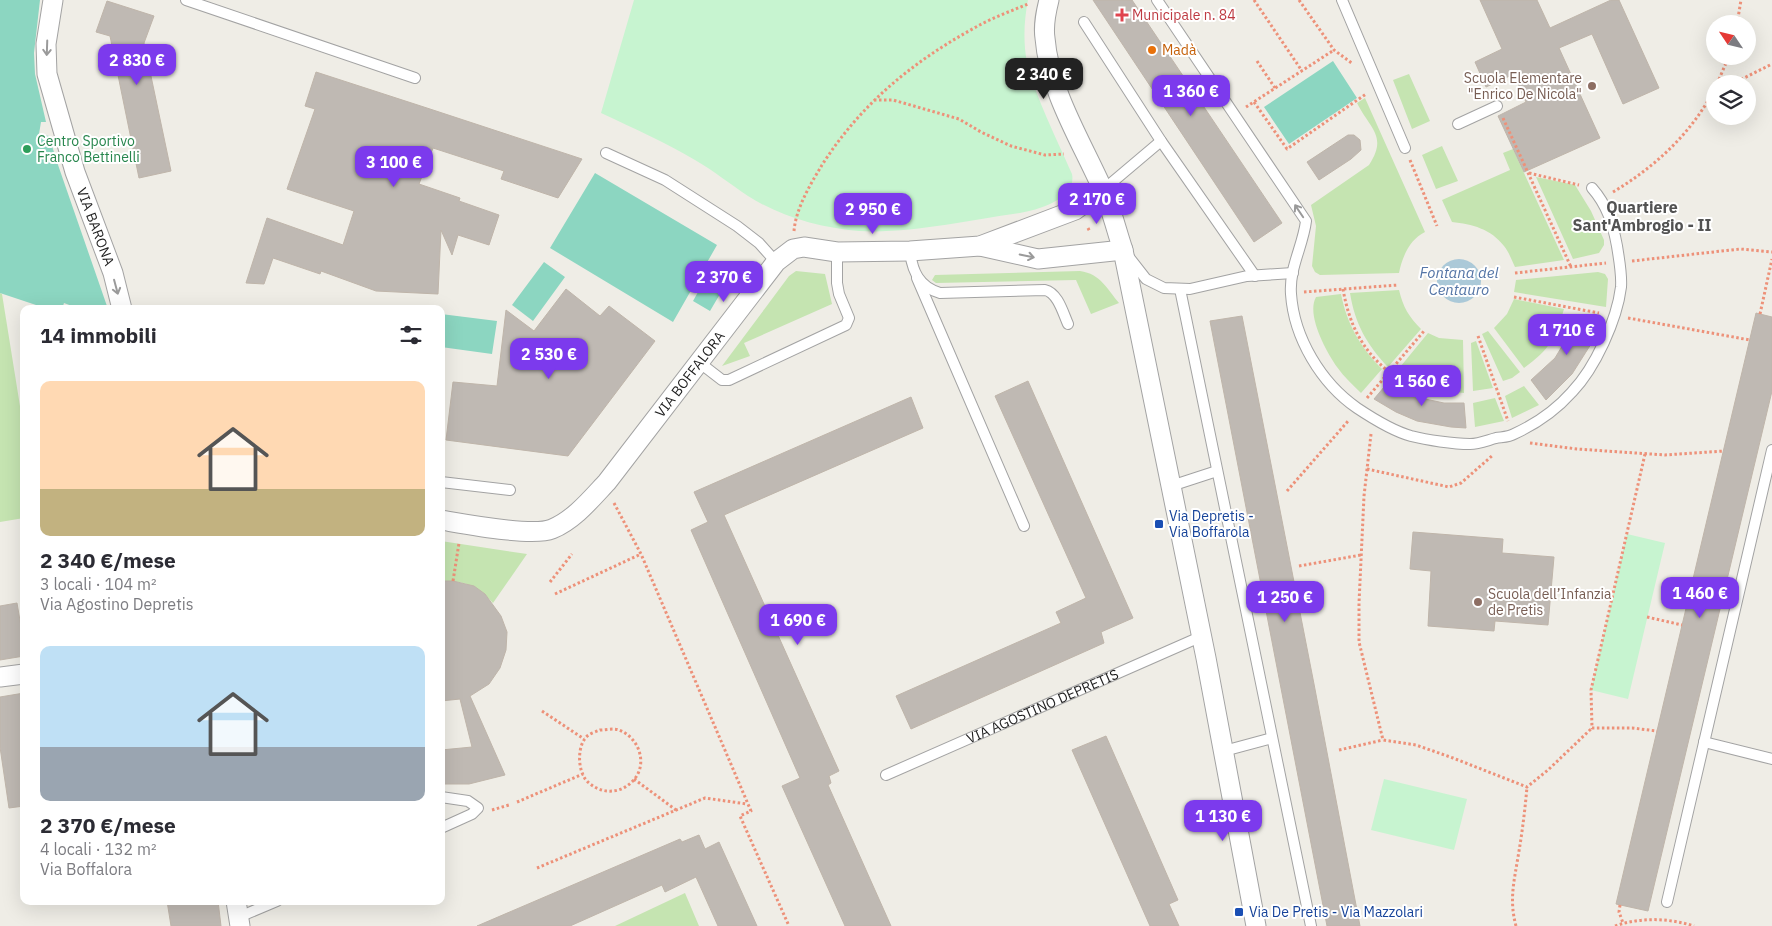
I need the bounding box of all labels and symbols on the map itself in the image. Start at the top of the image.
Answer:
place label: Municipale n. 84 [1132,6,1236,24]
marker: Municipale n. 84 [1116,9,1128,21]
north arrow [1706,15,1756,65]
one-way arrow [42,40,51,56]
place label: Madà [1162,41,1197,59]
pin: 2 830 € [91,44,183,86]
marker: Madà [1146,44,1158,56]
pin: 2 340 € [998,58,1090,100]
place label: Scuola Elementare "Enrico De Nicola" [1464,69,1582,103]
pin: 1 360 € [1145,74,1237,117]
marker: Scuola Elementare "Enrico De Nicola" [1586,80,1598,92]
place label: Centro Sportivo Franco Bettinelli [37,132,140,166]
marker: Centro Sportivo Franco Bettinelli [21,143,33,155]
pin: 3 100 € [348,146,440,188]
pin: 2 170 € [1051,182,1143,225]
street label: VIA BARONA [73,185,118,268]
pin: 2 950 € [827,192,919,235]
district label: Quartiere Sant'Ambrogio - II [1573,197,1712,235]
one-way arrow [1294,204,1304,218]
one-way arrow [1019,252,1035,261]
pin: 2 370 € [678,260,770,303]
water label: Fontana del Centauro [1419,263,1499,299]
one-way arrow [112,278,122,294]
pin: 1 710 € [1521,314,1613,356]
street label: VIA BOFFALORA [651,327,729,421]
pin: 2 530 € [503,338,595,380]
pin: 1 560 € [1376,364,1468,407]
place label: Via Depretis - Via Boffarola [1169,507,1254,541]
marker: Via Depretis - Via Boffarola [1153,518,1165,530]
pin: 1 460 € [1654,576,1746,619]
pin: 1 250 € [1239,580,1331,623]
place label: Scuola dell’Infanzia de Pretis [1488,585,1612,619]
marker: Scuola dell’Infanzia de Pretis [1472,596,1484,608]
pin: 1 690 € [752,604,844,646]
street label: VIA AGOSTINO DEPRETIS [964,665,1121,748]
pin: 1 130 € [1177,800,1269,842]
place label: Via De Pretis - Via Mazzolari [1249,903,1423,921]
marker: Via De Pretis - Via Mazzolari [1233,906,1245,918]

